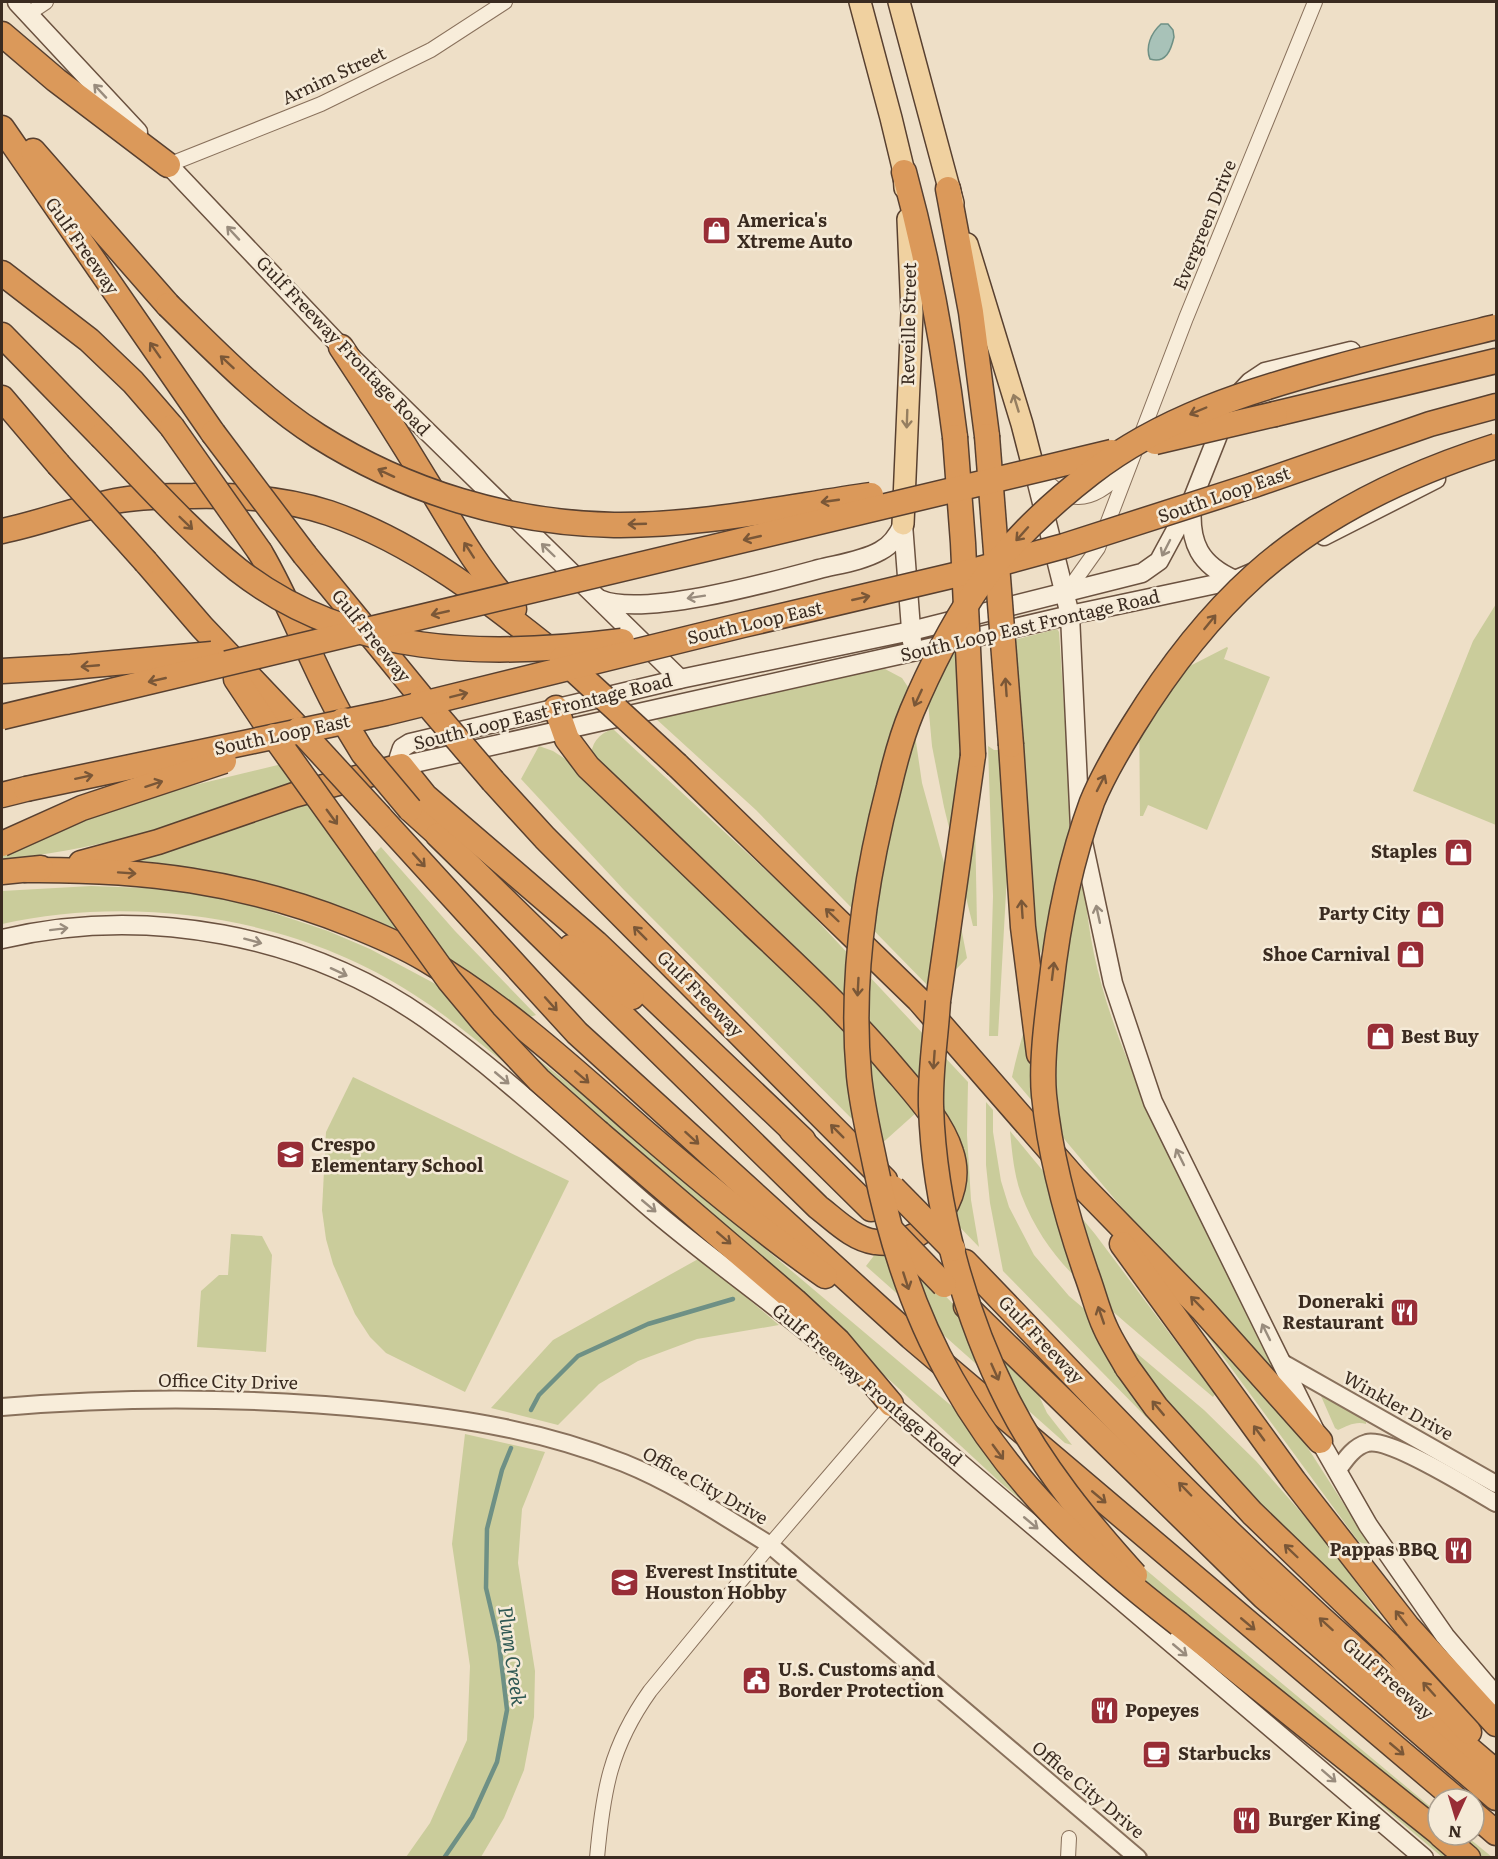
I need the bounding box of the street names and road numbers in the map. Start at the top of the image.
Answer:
street label: Arnim Street [277,38,390,111]
street label: Evergreen Drive [1165,155,1242,294]
street label: Gulf Freeway [40,191,127,300]
street label: Gulf Freeway Frontage Road [251,249,437,441]
street label: Reveille Street [893,261,922,386]
street label: South Loop East [1154,458,1294,529]
street label: Gulf Freeway [326,582,419,688]
street label: South Loop East Frontage Road [897,582,1162,668]
street label: South Loop East [684,593,826,650]
street label: South Loop East Frontage Road [410,665,675,756]
street label: South Loop East [211,706,353,761]
street label: Gulf Freeway [651,943,751,1043]
street label: Gulf Freeway [993,1289,1092,1390]
street label: Gulf Freeway Frontage Road [767,1296,969,1472]
street label: Winkler Drive [1339,1363,1459,1446]
street label: Office City Drive [158,1366,298,1395]
street label: Office City Drive [638,1439,773,1530]
street label: Gulf Freeway [1337,1630,1441,1726]
street label: Office City Drive [1027,1734,1151,1844]

